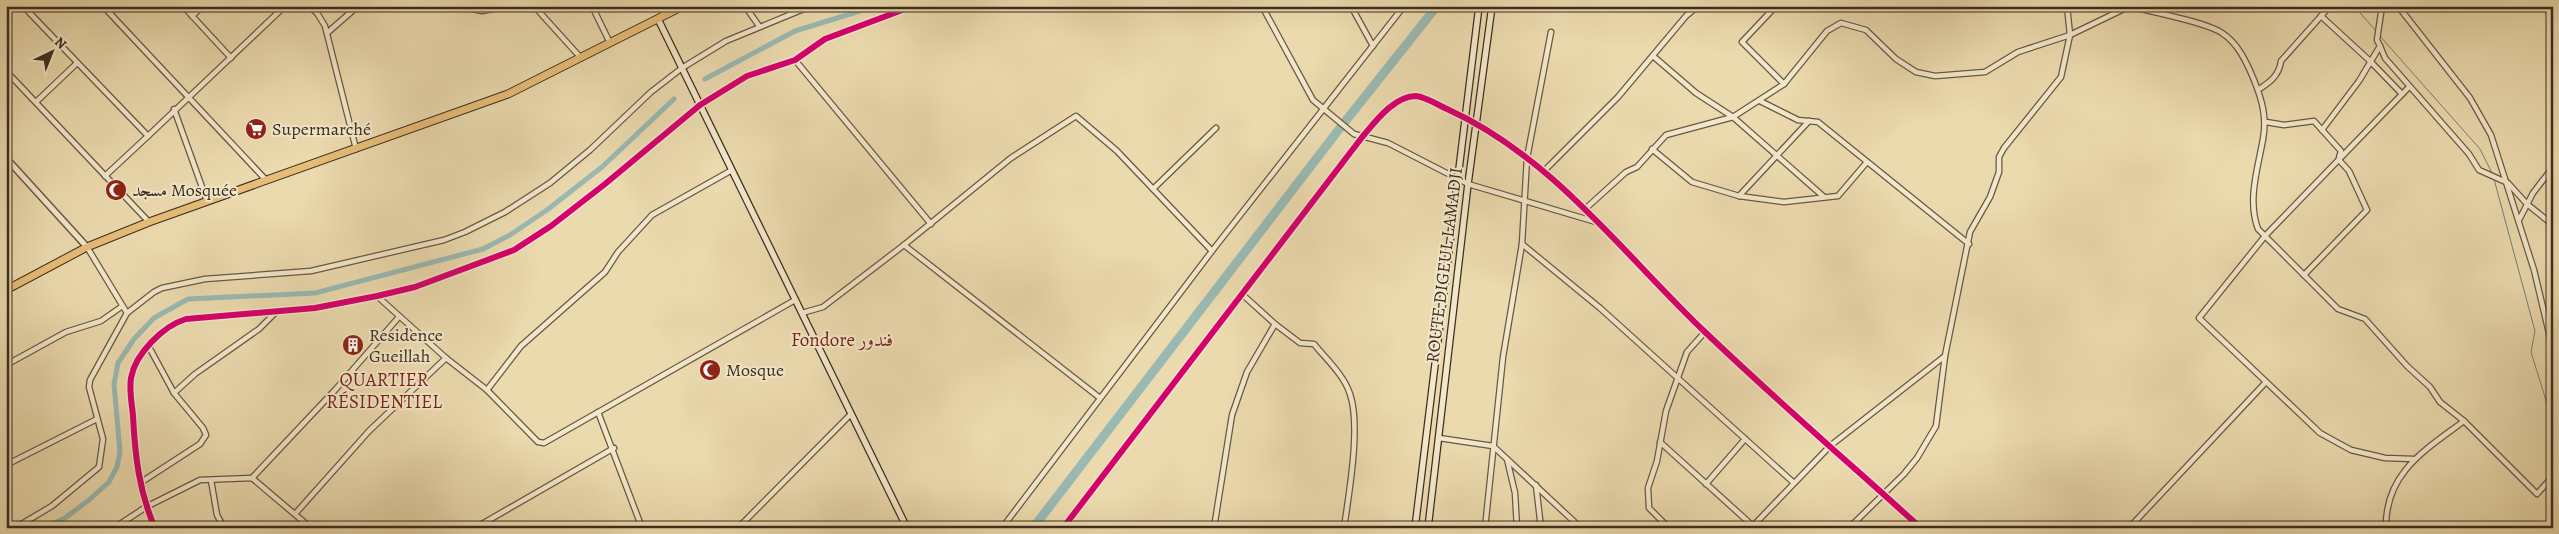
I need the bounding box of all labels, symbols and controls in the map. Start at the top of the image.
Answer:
north arrow [28,28,78,78]
text: N [50,32,71,53]
supermarket icon: Supermarché [244,117,268,141]
place label: Supermarché [272,117,371,141]
street label: ROUTE DIGEUL LAMADJI [1420,166,1468,364]
mosque icon: مسجد Mosquée [104,178,128,202]
place label: مسجد Mosquée [132,178,237,202]
place label: Residence Gueillah [369,323,443,368]
district label: Fondore فندور [791,327,893,353]
building icon: Residence Gueillah [341,333,365,357]
mosque icon: Mosque [698,358,722,382]
place label: Mosque [726,358,784,382]
district label: QUARTIER RÉSIDENTIEL [326,367,442,415]

